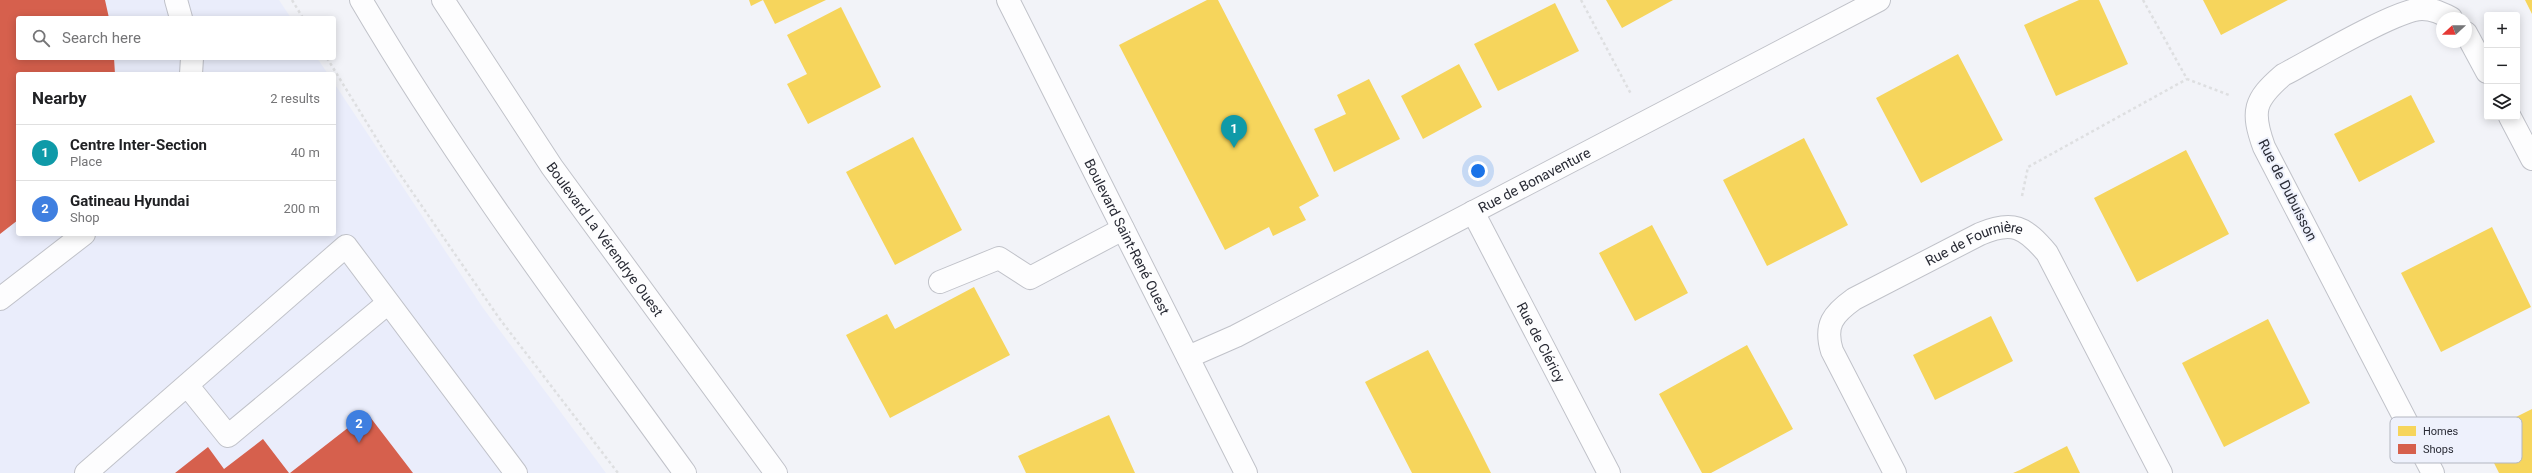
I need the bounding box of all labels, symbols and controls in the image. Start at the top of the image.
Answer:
north arrow [2436,12,2472,48]
map controls [2484,12,2520,120]
button: + [2484,12,2520,48]
search box [16,16,336,60]
icon: search [30,27,52,49]
text: Search here [62,29,141,47]
button: − [2484,48,2520,84]
button: layers [2484,84,2520,120]
text: Nearby [32,88,87,108]
text: 2 results [270,91,320,106]
pin: 1 [1221,115,1247,148]
text: Centre Inter-Section [70,136,207,154]
street label: Rue de Dubuisson [2255,136,2321,244]
street label: Rue de Bonaventure [1476,144,1593,216]
text: 1 [41,145,49,160]
text: 40 m [291,145,320,160]
text: Place [70,154,102,169]
street label: Boulevard Saint-René Ouest [1081,156,1173,318]
street label: Boulevard La Vérendrye Ouest [543,159,667,320]
your location [1468,161,1488,181]
text: Gatineau Hyundai [70,192,189,210]
text: 2 [41,201,49,216]
text: 200 m [283,201,320,216]
text: Shop [70,210,100,225]
street label: Rue de Fournière [1923,219,2026,269]
street label: Rue de Cléricy [1513,300,1569,385]
pin: 2 [346,410,372,443]
legend [2390,417,2522,463]
text: Homes [2423,425,2459,438]
text: Shops [2423,443,2454,456]

